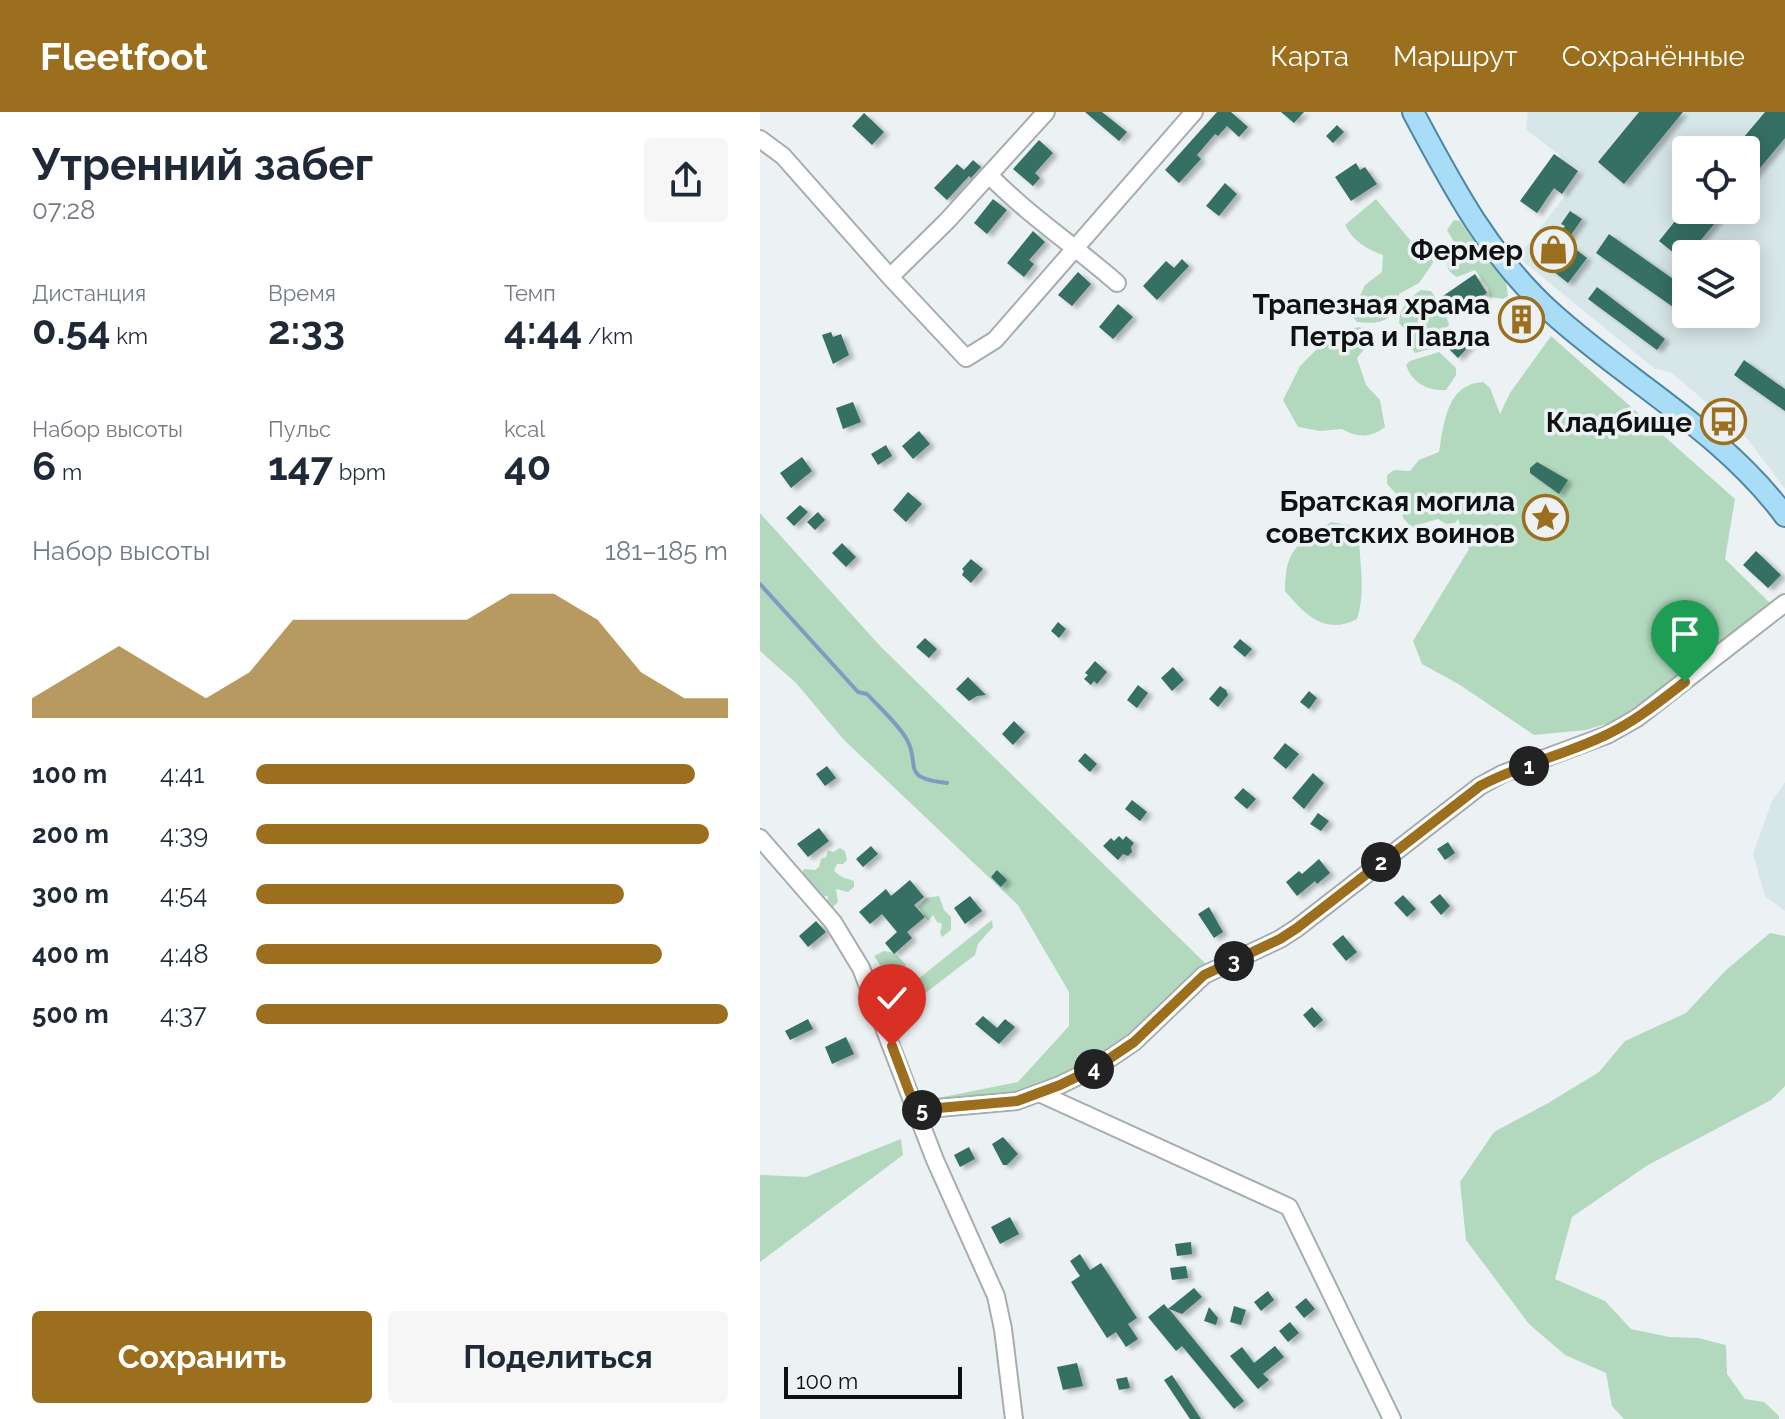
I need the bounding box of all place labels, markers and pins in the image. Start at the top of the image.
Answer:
shop icon: Фермер [1530,226,1578,274]
place label: Фермер [1410,234,1523,267]
place label: Трапезная храма Петра и Павла [1252,288,1490,353]
building icon: Трапезная храма Петра и Павла [1497,296,1545,344]
bus stop icon: Кладбище [1699,398,1747,446]
place label: Кладбище [1546,406,1692,439]
place label: Братская могила советских воинов [1266,485,1515,550]
place icon: Братская могила советских воинов [1522,493,1570,541]
pin [1651,600,1719,682]
pin: 1 [1509,746,1549,786]
pin: 2 [1361,842,1401,882]
pin: 3 [1214,941,1254,981]
pin [858,964,926,1046]
pin: 4 [1074,1049,1114,1089]
pin: 5 [902,1090,942,1130]

